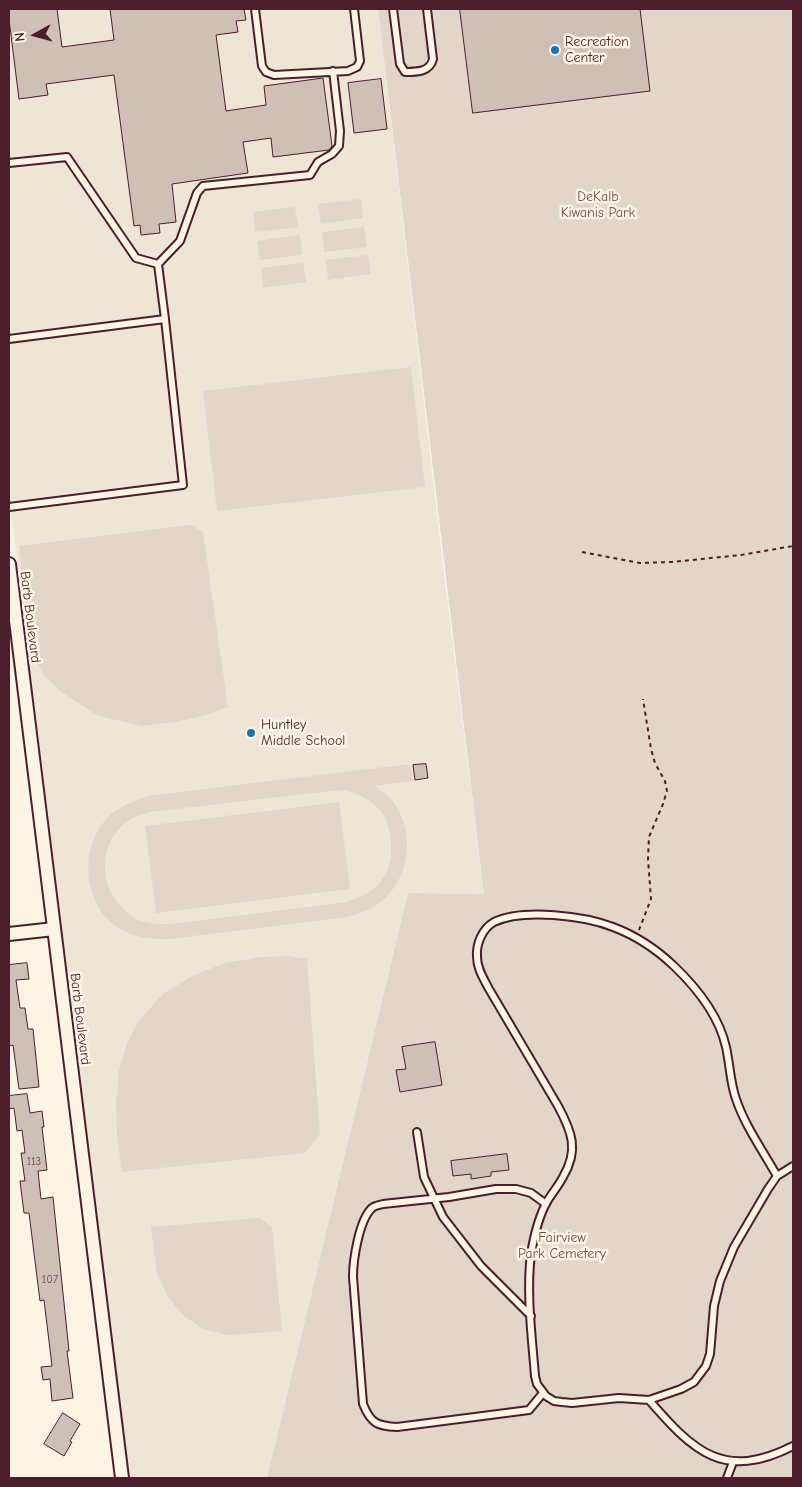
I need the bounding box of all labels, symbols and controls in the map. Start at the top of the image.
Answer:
north arrow [10,10,60,60]
text: N [11,31,29,42]
place label: Recreation Center [565,34,629,66]
marker: Recreation Center [549,44,561,56]
park label: DeKalb Kiwanis Park [561,189,635,222]
street label: Barb Boulevard [16,570,44,664]
place label: Huntley Middle School [261,717,345,750]
marker: Huntley Middle School [245,727,257,739]
street label: Barb Boulevard [66,972,94,1066]
house number: 113 [27,1155,41,1169]
park label: Fairview Park Cemetery [518,1230,606,1262]
house number: 107 [42,1273,58,1287]

